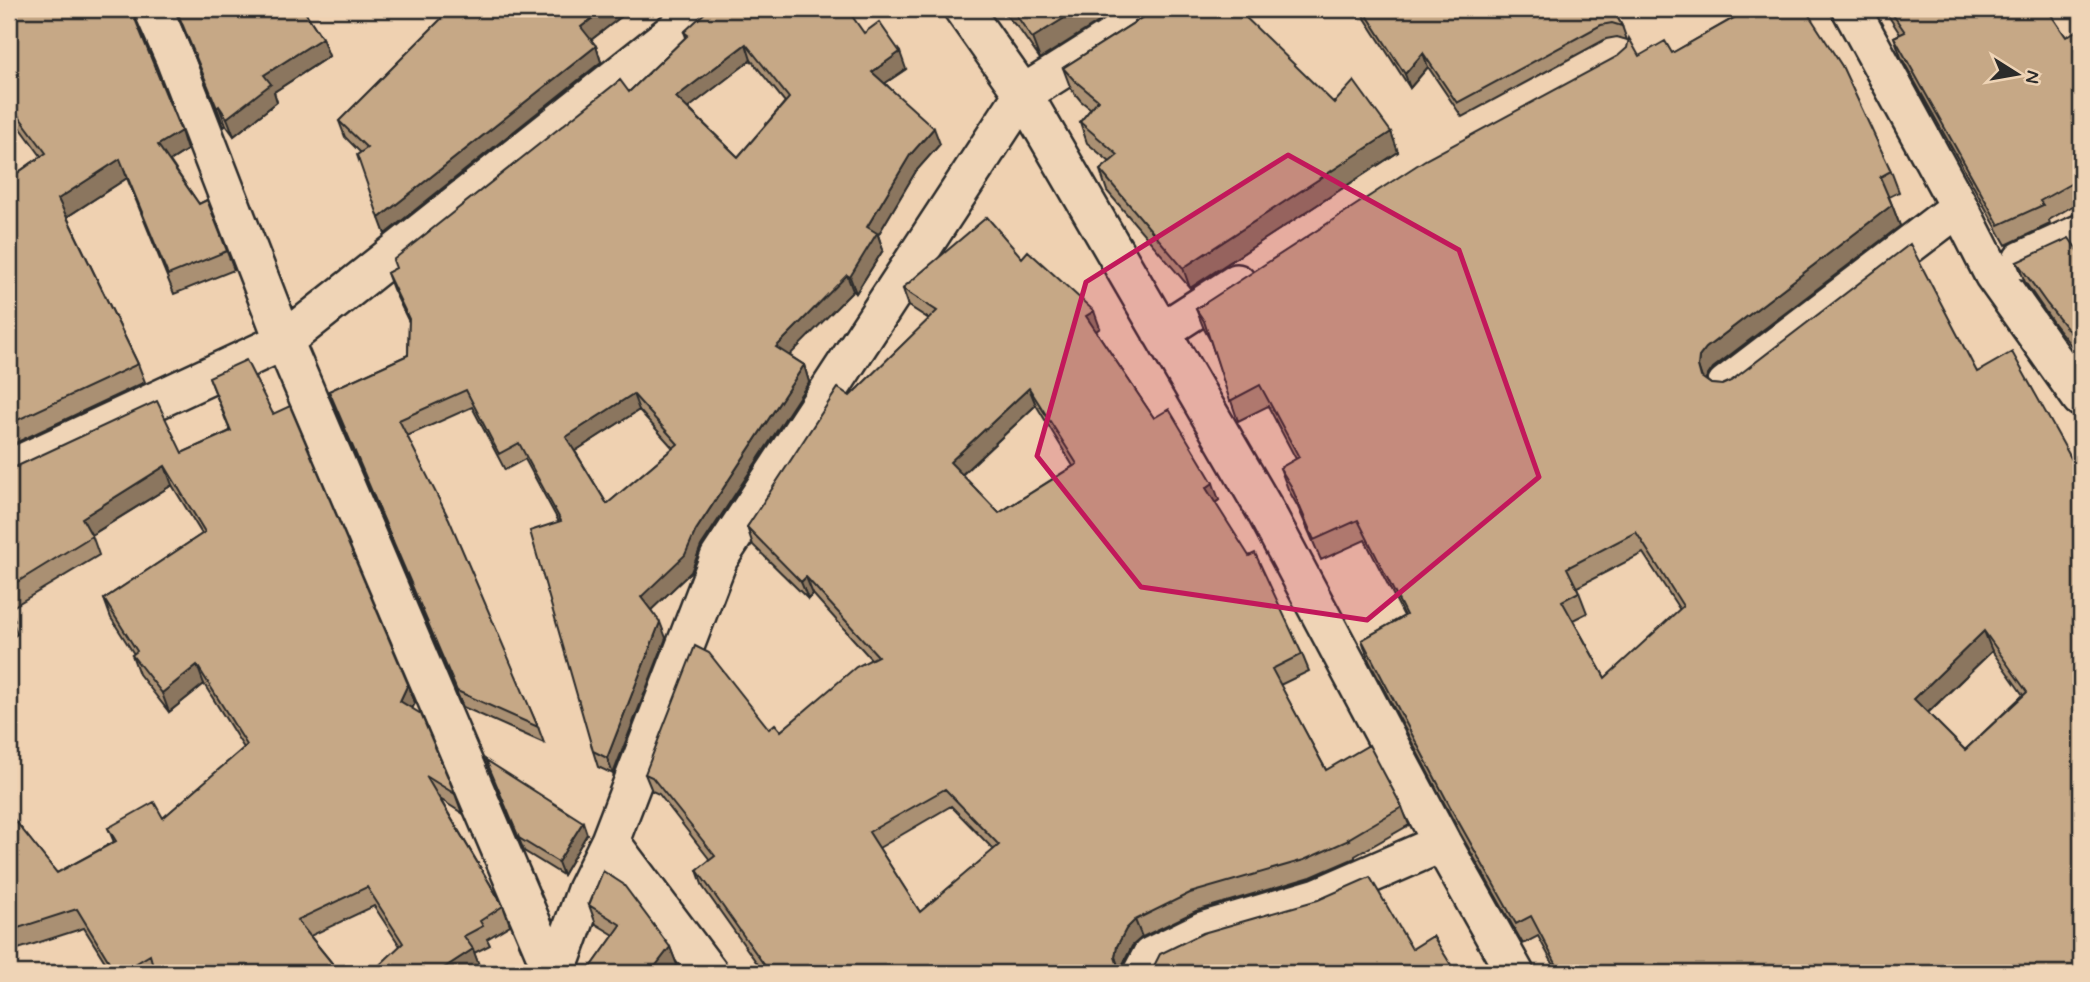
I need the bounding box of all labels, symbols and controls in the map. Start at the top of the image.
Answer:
north arrow [1982,38,2052,108]
text: N [2019,68,2046,86]

